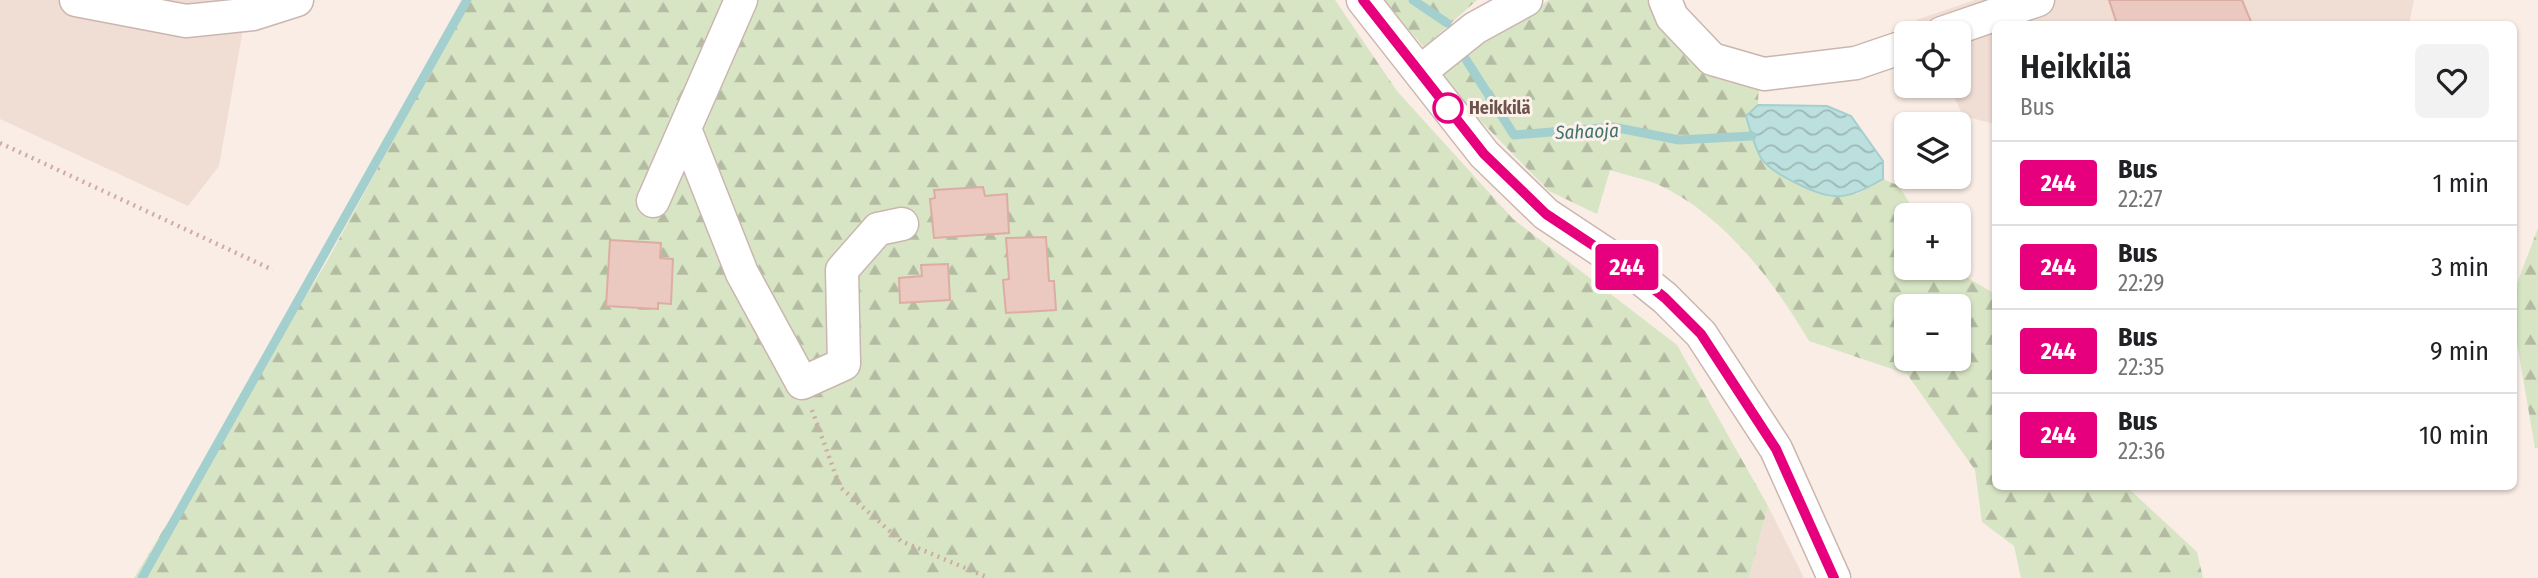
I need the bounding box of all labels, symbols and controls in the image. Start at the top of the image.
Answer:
map controls [1894,21,1971,371]
button: locate [1894,21,1971,98]
button: heart [2415,44,2489,118]
text: Heikkilä [2020,47,2132,87]
marker: Heikkilä [1433,93,1463,123]
text: Bus [2020,93,2054,121]
place label: Heikkilä [1469,97,1530,119]
button: layers [1894,112,1971,189]
water label: Sahaoja [1554,119,1619,144]
text: Bus [2118,154,2157,185]
text: 1 min [2433,168,2489,199]
text: 244 [2041,169,2076,197]
text: 22:27 [2118,185,2162,213]
button: + [1894,203,1971,280]
text: Bus [2118,238,2157,269]
line badge: 244 [1587,244,1667,290]
text: 3 min [2431,252,2489,283]
text: 244 [1609,253,1645,281]
text: 244 [2041,253,2076,281]
text: 22:29 [2118,269,2164,297]
button: − [1894,294,1971,371]
text: Bus [2118,322,2157,353]
text: 9 min [2430,336,2489,367]
text: 244 [2041,337,2076,365]
text: 22:35 [2118,353,2164,381]
text: Bus [2118,406,2157,437]
text: 10 min [2419,420,2489,451]
text: 244 [2041,421,2076,449]
text: 22:36 [2118,437,2165,465]

